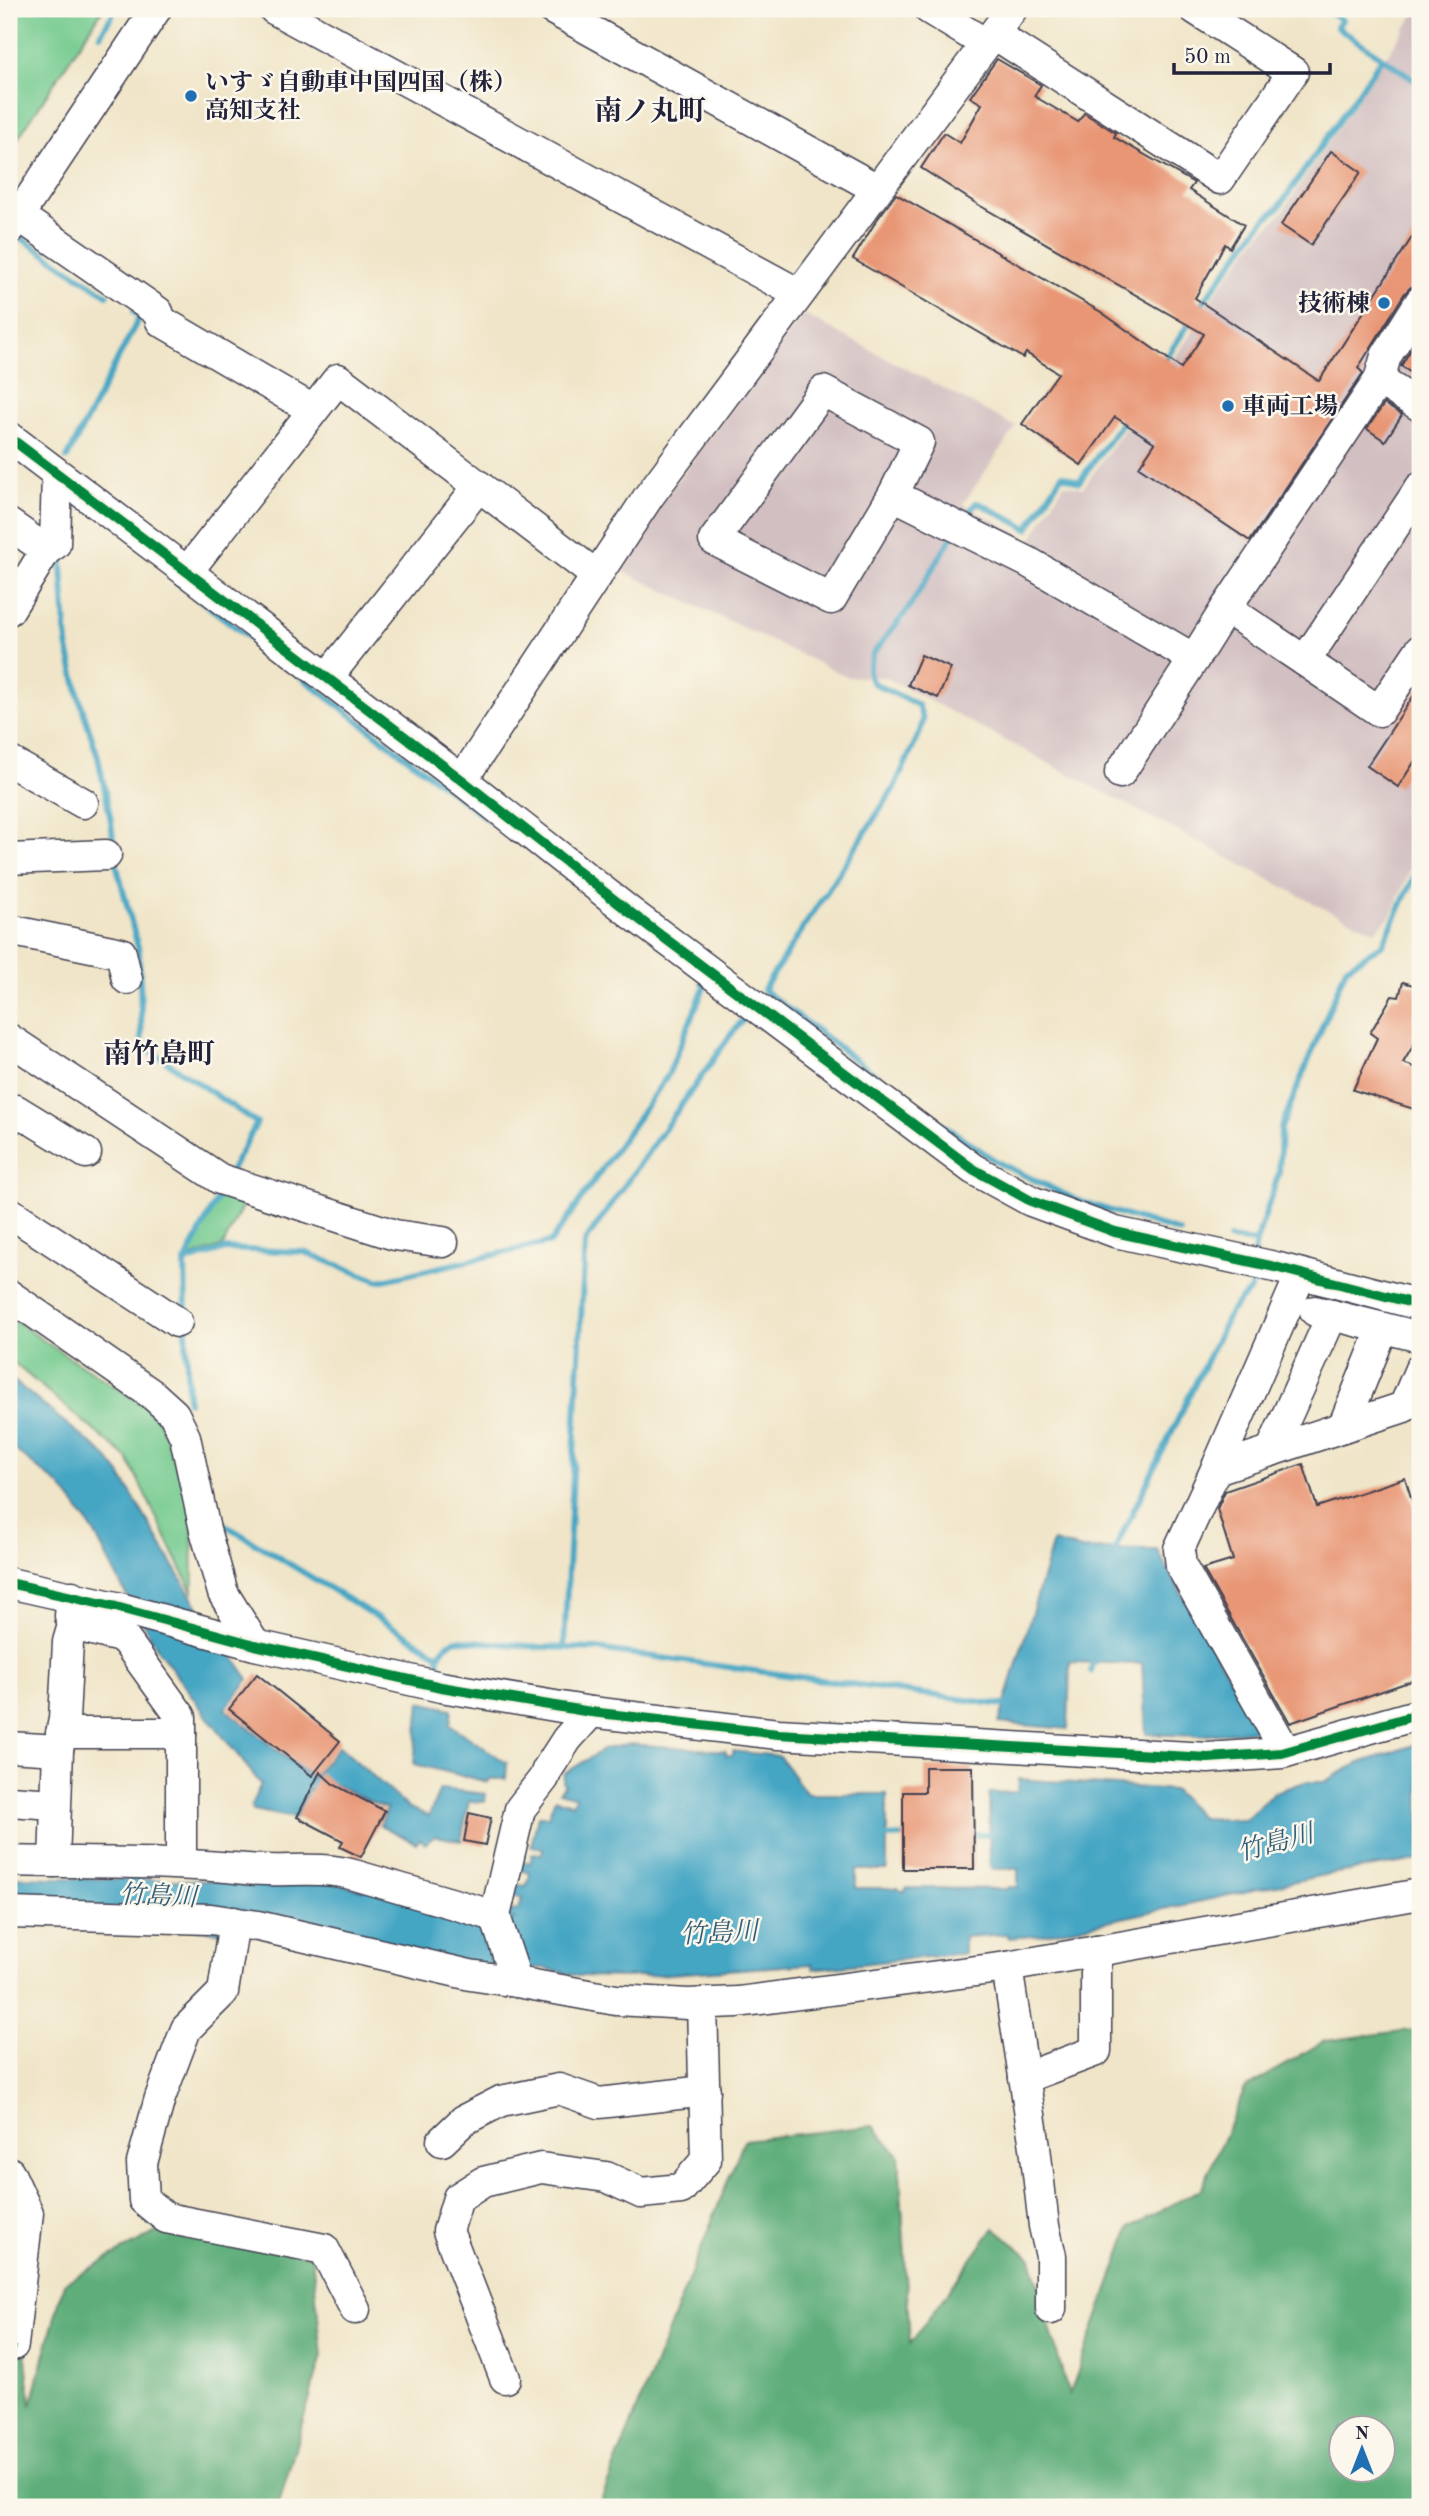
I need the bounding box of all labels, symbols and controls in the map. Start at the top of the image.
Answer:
scale bar [1174,32,1329,76]
text: 50 m [1184,47,1231,68]
place label: いすゞ自動車中国四国（株） 高知支社 [205,69,517,124]
marker: いすゞ自動車中国四国（株） 高知支社 [183,88,199,104]
district label: 南ノ丸町 [594,96,706,127]
place label: 技術棟 [1298,290,1370,317]
marker: 技術棟 [1376,295,1392,311]
place label: 車両工場 [1242,393,1338,420]
marker: 車両工場 [1220,398,1236,414]
district label: 南竹島町 [103,1039,215,1070]
water label: 竹島川 [1234,1819,1319,1867]
water label: 竹島川 [118,1881,200,1911]
water label: 竹島川 [679,1917,762,1949]
north arrow [1328,2414,1398,2484]
text: N [1355,2425,1370,2444]

